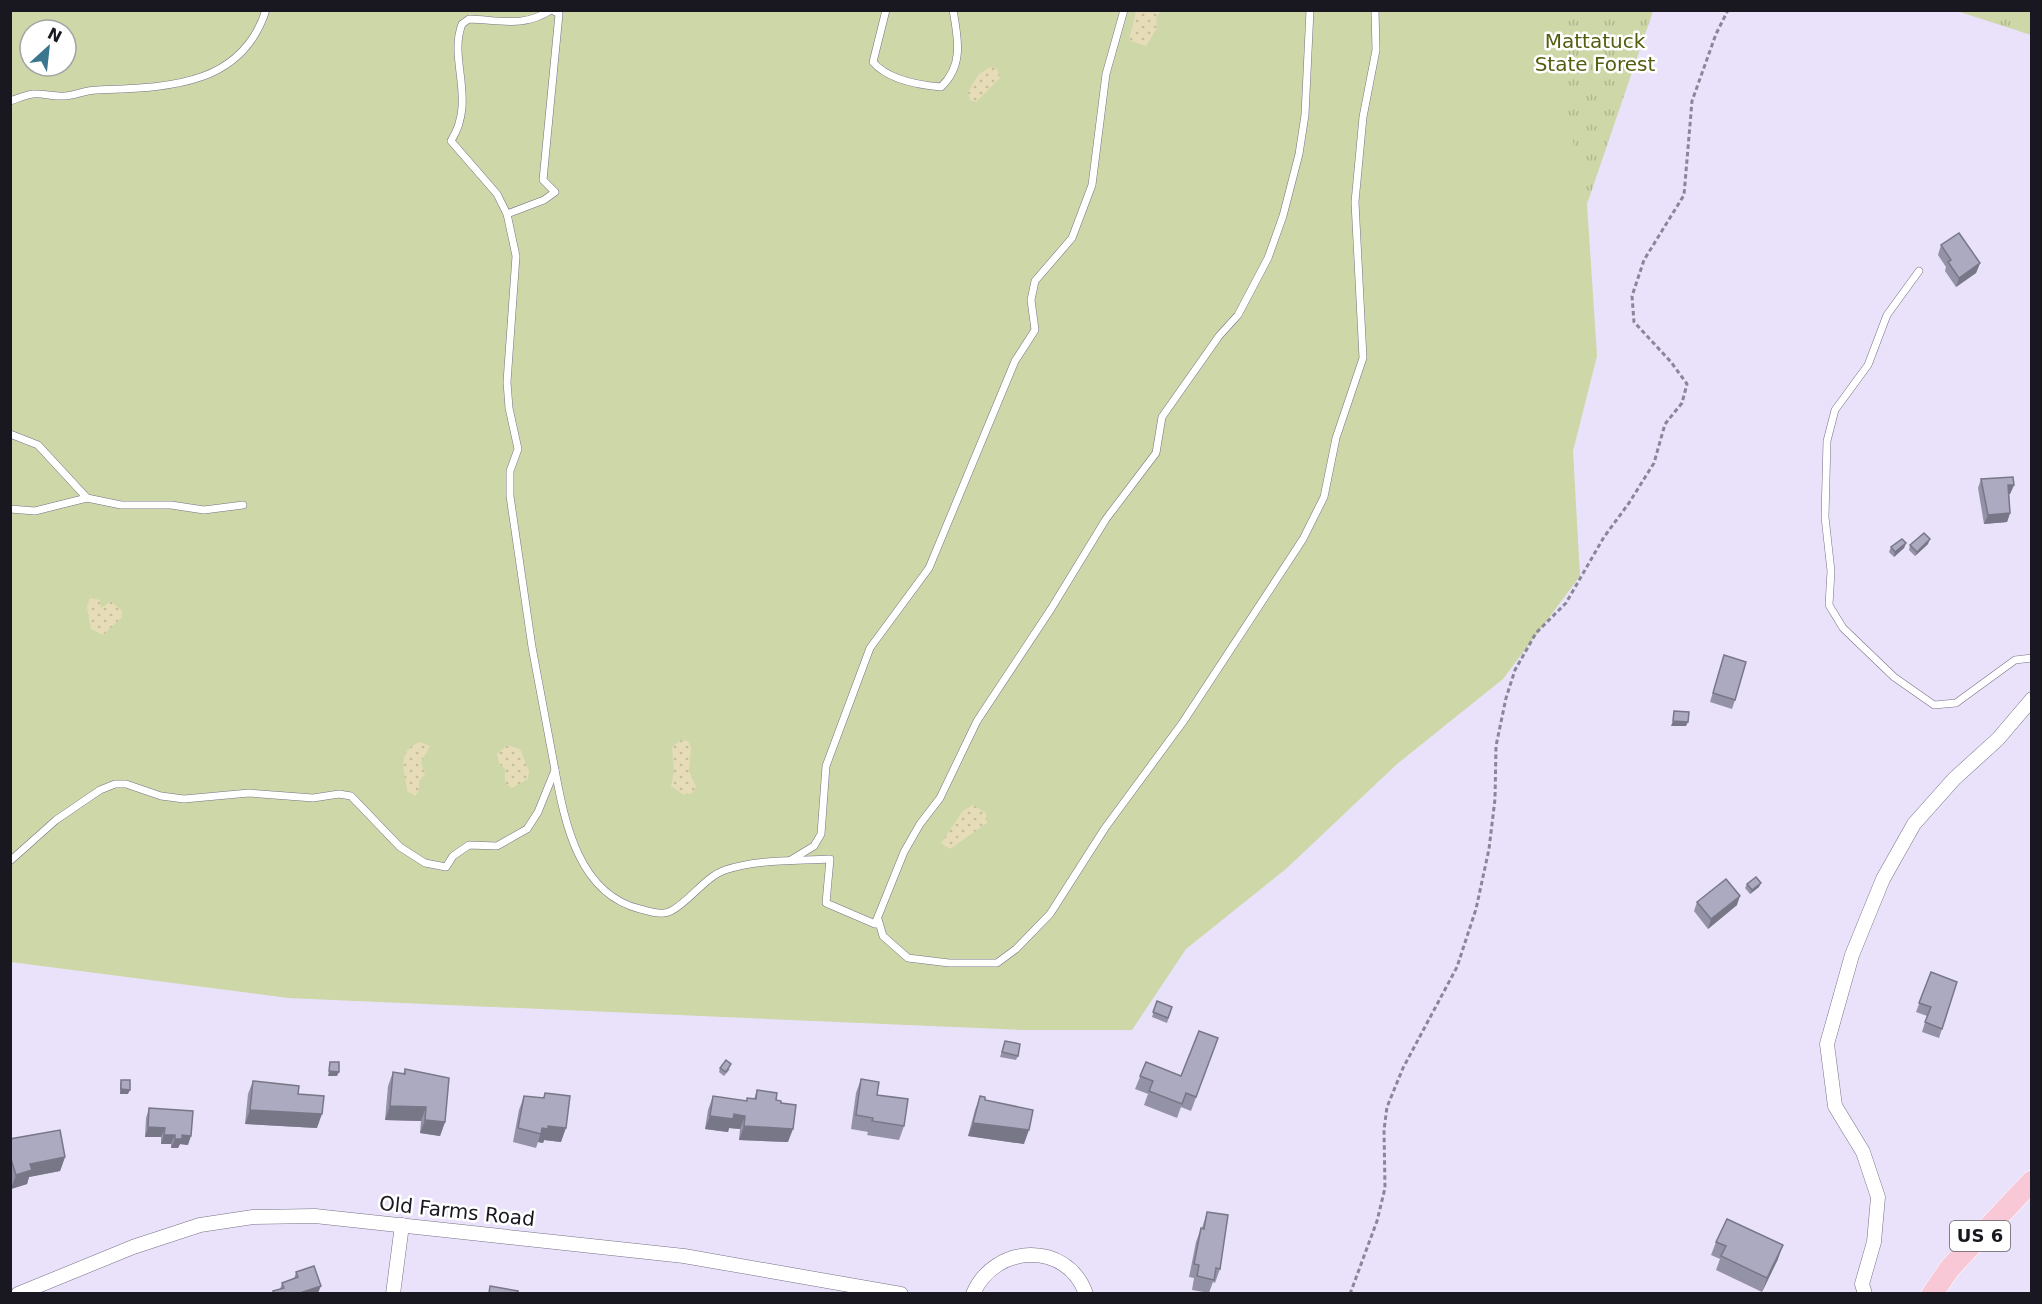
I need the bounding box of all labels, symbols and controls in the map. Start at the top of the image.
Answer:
north arrow [18,18,78,78]
text: N [44,24,65,47]
park label: Mattatuck State Forest [1535,29,1655,76]
street label: Old Farms Road [378,1191,536,1231]
road number: US 6 [1950,1221,2010,1251]

